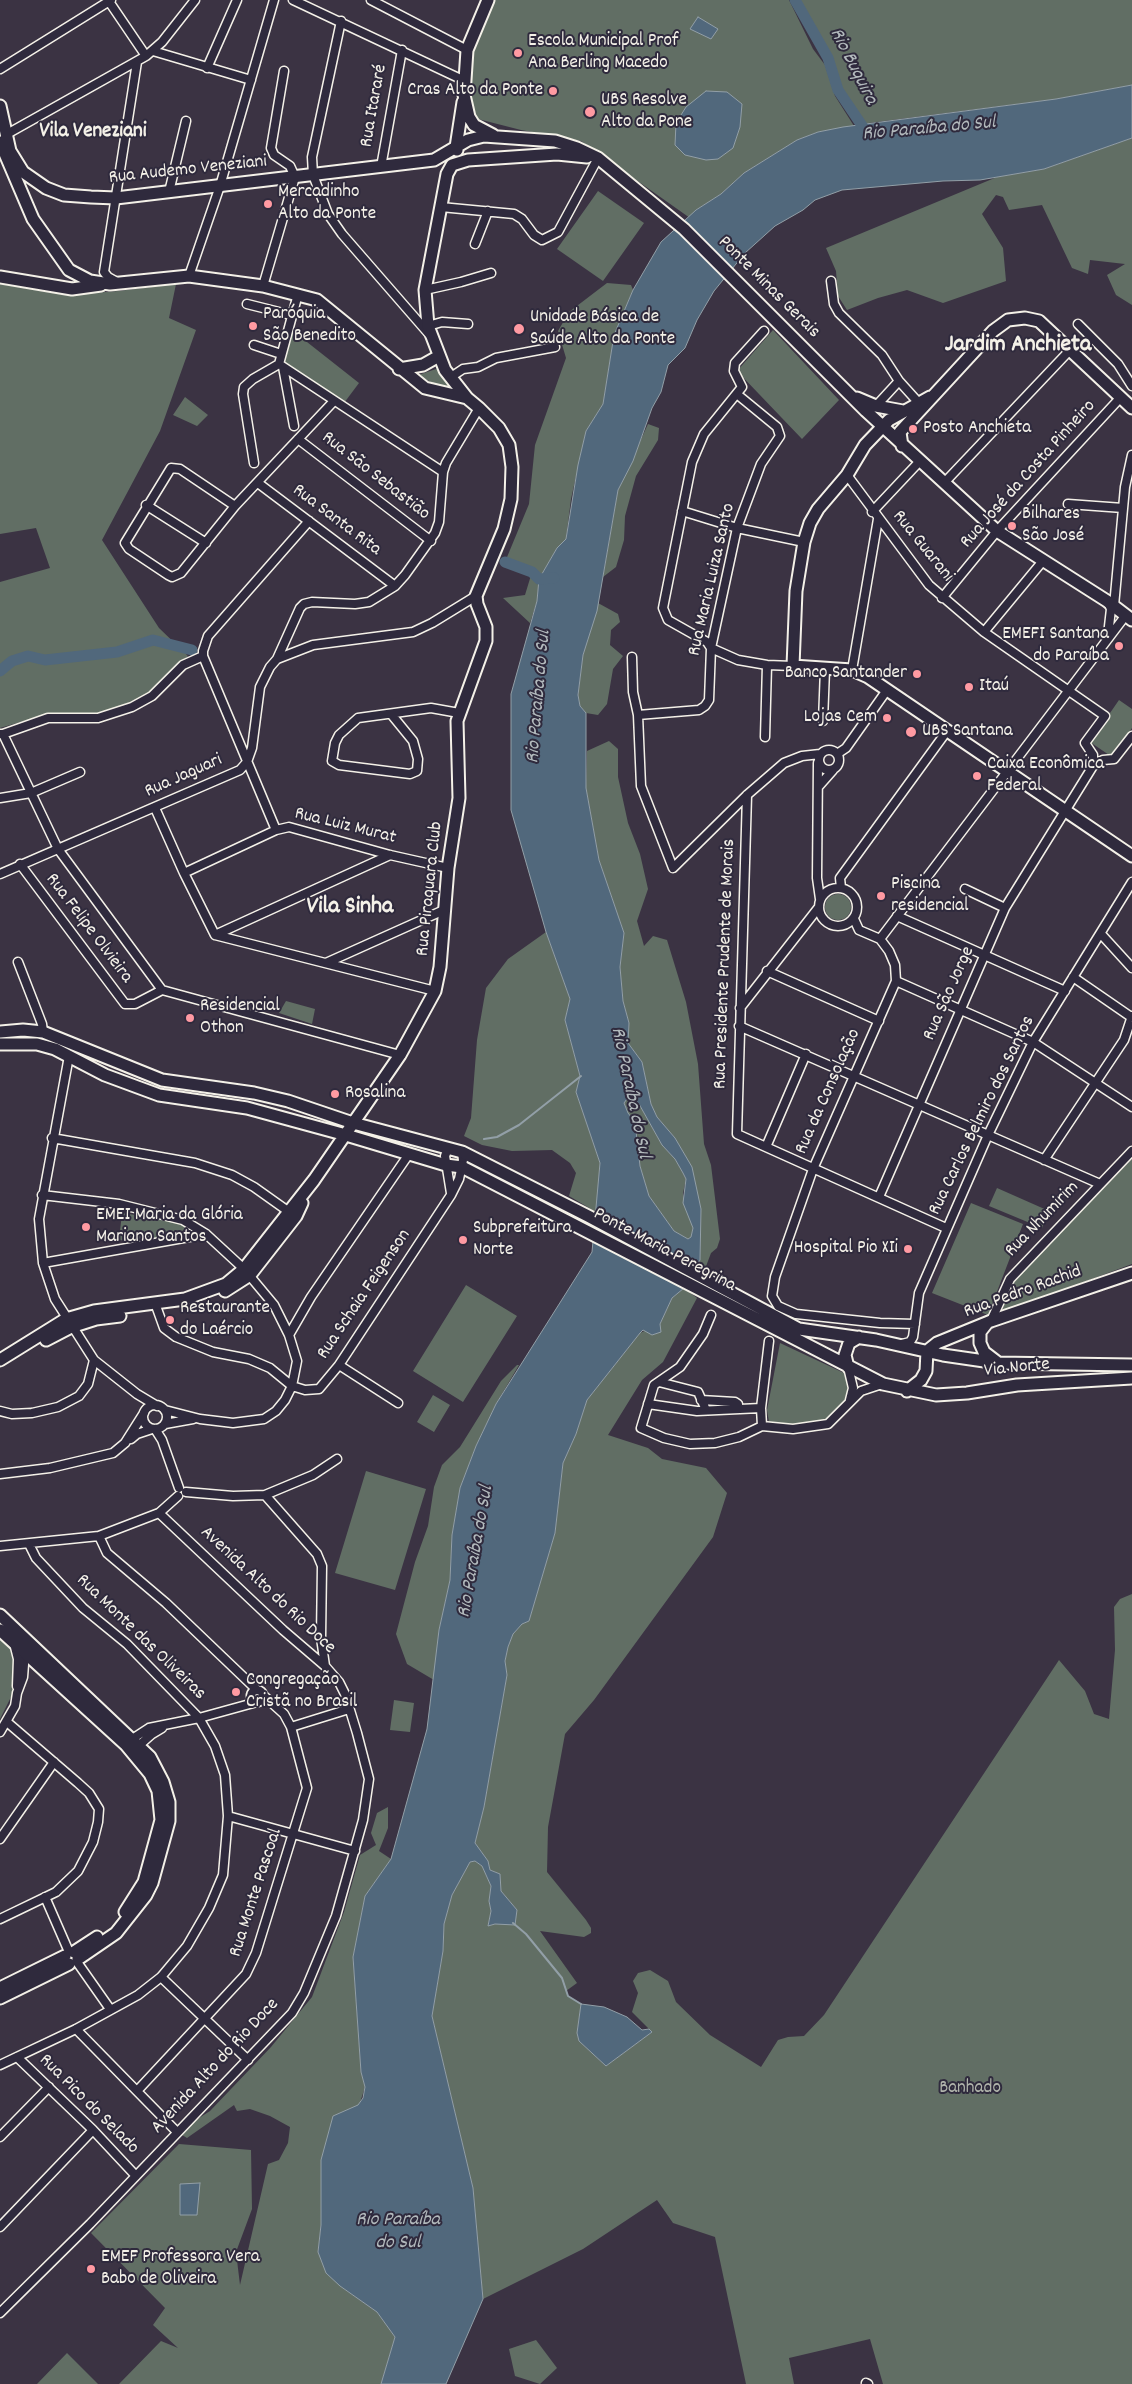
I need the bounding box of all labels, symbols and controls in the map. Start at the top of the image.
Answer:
water label: Rio Buquira [822,25,882,109]
place label: Escola Municipal Prof Ana Berling Macedo [528,31,679,75]
marker: Escola Municipal Prof Ana Berling Macedo [512,47,524,59]
street label: Rua Itararé [357,63,393,149]
place label: Cras Alto da Ponte [407,80,543,102]
marker: Cras Alto da Ponte [547,85,559,97]
place label: UBS Resolve Alto da Pone [601,90,692,134]
marker: UBS Resolve Alto da Pone [583,105,597,119]
water label: Rio Paraíba do Sul [861,112,997,148]
district label: Vila Veneziani [39,120,147,146]
street label: Rua Audemo Veneziani [108,151,268,191]
place label: Mercadinho Alto da Ponte [278,182,376,226]
marker: Mercadinho Alto da Ponte [262,198,274,210]
street label: Ponte Minas Gerais [712,232,824,344]
place label: Paróquia São Benedito [263,304,356,348]
place label: Unidade Básica de Saúde Alto da Ponte [530,307,675,351]
marker: Paróquia São Benedito [247,320,259,332]
marker: Unidade Básica de Saúde Alto da Ponte [512,322,526,336]
district label: Jardim Anchieta [945,333,1091,361]
street label: Rua José da Costa Pinheiro [956,396,1102,554]
place label: Posto Anchieta [923,418,1031,440]
marker: Posto Anchieta [907,423,919,435]
street label: Rua São Sebastião [316,427,434,527]
street label: Rua Santa Rita [287,480,385,562]
street label: Rua Maria Luiza Santo [684,501,742,659]
place label: Bilhares São José [1022,504,1084,548]
street label: Rua Guarani [886,507,958,587]
marker: Bilhares São José [1006,520,1018,532]
place label: EMEFI Santana do Paraíba [1002,624,1109,668]
water label: Rio Paraíba do Sul [522,629,558,765]
marker: EMEFI Santana do Paraíba [1113,640,1125,652]
place label: Banco Santander [785,663,907,685]
marker: Banco Santander [911,668,923,680]
place label: Itaú [979,676,1009,698]
marker: Itaú [963,681,975,693]
place label: Lojas Cem [804,707,877,729]
marker: Lojas Cem [881,712,893,724]
place label: UBS Santana [922,721,1013,743]
marker: UBS Santana [904,725,918,739]
street label: Rua Jaguari [142,750,226,804]
place label: Caixa Econômica Federal [987,754,1104,798]
marker: Caixa Econômica Federal [971,770,983,782]
street label: Rua Luiz Murat [292,803,398,851]
street label: Rua Piraquara Club [413,821,449,957]
street label: Rua Presidente Prudente de Morais [710,839,742,1089]
street label: Rua Felipe Olvieira [39,870,137,988]
place label: Piscina residencial [891,874,968,918]
marker: Piscina residencial [875,890,887,902]
district label: Vila Sinha [307,895,393,923]
street label: Rua São Jorge [919,943,981,1045]
place label: Residencial Othon [200,996,280,1040]
marker: Residencial Othon [184,1012,196,1024]
street label: Rua Carlos Belmiro dos Santos [925,1013,1041,1219]
water label: Rio Paraíba do Sul [603,1025,655,1161]
street label: Rua da Consolação [791,1026,867,1158]
place label: Rosalina [345,1083,405,1105]
marker: Rosalina [329,1088,341,1100]
street label: Rua Nhumirim [1001,1177,1085,1263]
street label: Ponte Maria Peregrina [589,1204,739,1298]
place label: EMEI Maria da Glória Mariano Santos [96,1205,243,1249]
place label: Subprefeitura Norte [473,1218,572,1262]
marker: EMEI Maria da Glória Mariano Santos [80,1221,92,1233]
street label: Rua Schaia Feigenson [313,1226,417,1364]
marker: Subprefeitura Norte [457,1234,469,1246]
place label: Hospital Pio XIi [794,1238,898,1260]
marker: Hospital Pio XIi [902,1243,914,1255]
street label: Rua Pedro Rachid [961,1261,1085,1325]
place label: Restaurante do Laércio [180,1298,270,1342]
marker: Restaurante do Laércio [164,1314,176,1326]
street label: Via Norte [983,1354,1051,1384]
water label: Rio Paraíba do Sul [454,1484,500,1620]
street label: Avenida Alto do Rio Doce [194,1522,340,1660]
street label: Rua Monte das Oliveiras [70,1570,210,1706]
place label: Congregação Cristã no Brasil [246,1670,357,1714]
marker: Congregação Cristã no Brasil [230,1686,242,1698]
street label: Rua Monte Pascoal [225,1826,289,1960]
street label: Avenida Alto do Rio Doce [147,1994,285,2140]
street label: Rua Pico do Selado [33,2050,143,2160]
park label: Banhado [939,2078,1001,2100]
water label: Rio Paraíba do Sul [356,2209,440,2256]
place label: EMEF Professora Vera Babo de Oliveira [101,2247,260,2291]
marker: EMEF Professora Vera Babo de Oliveira [85,2263,97,2275]

